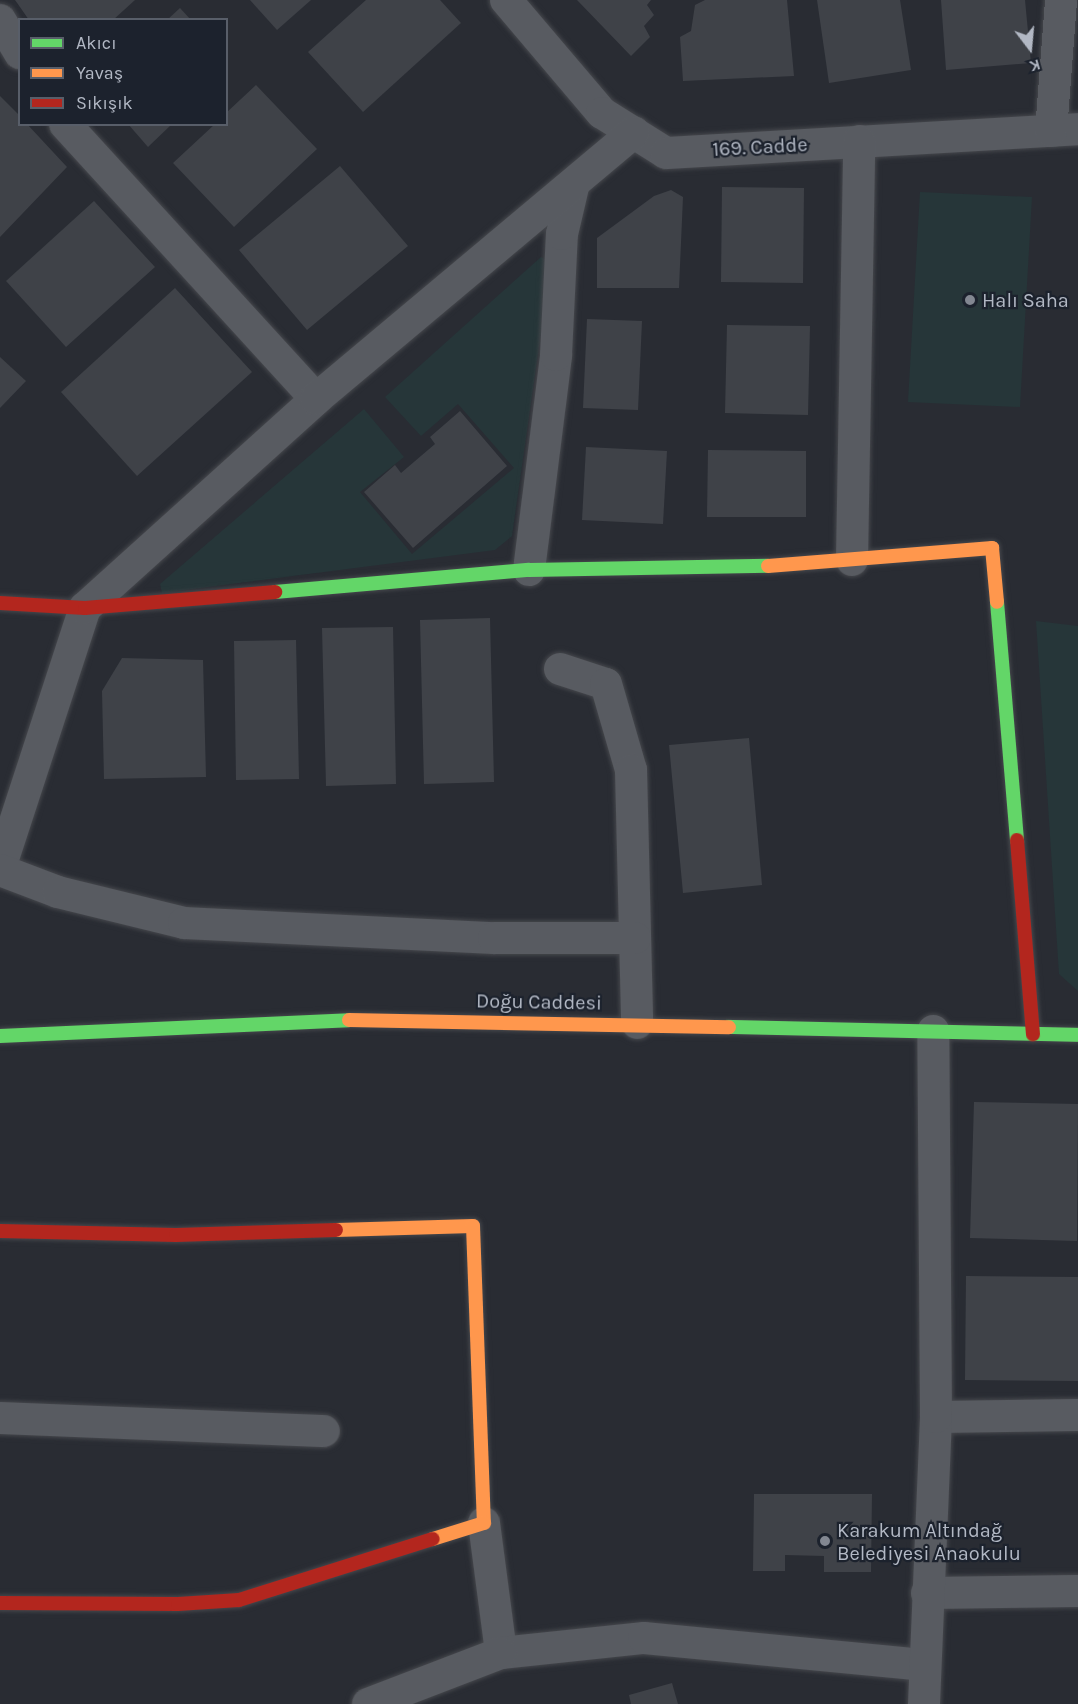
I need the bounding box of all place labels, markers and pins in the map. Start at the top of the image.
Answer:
place label: Halı Saha [982,288,1069,312]
marker: Halı Saha [963,293,977,307]
place label: Karakum Altındağ Belediyesi Anaokulu [837,1518,1021,1565]
marker: Karakum Altındağ Belediyesi Anaokulu [818,1534,832,1548]

